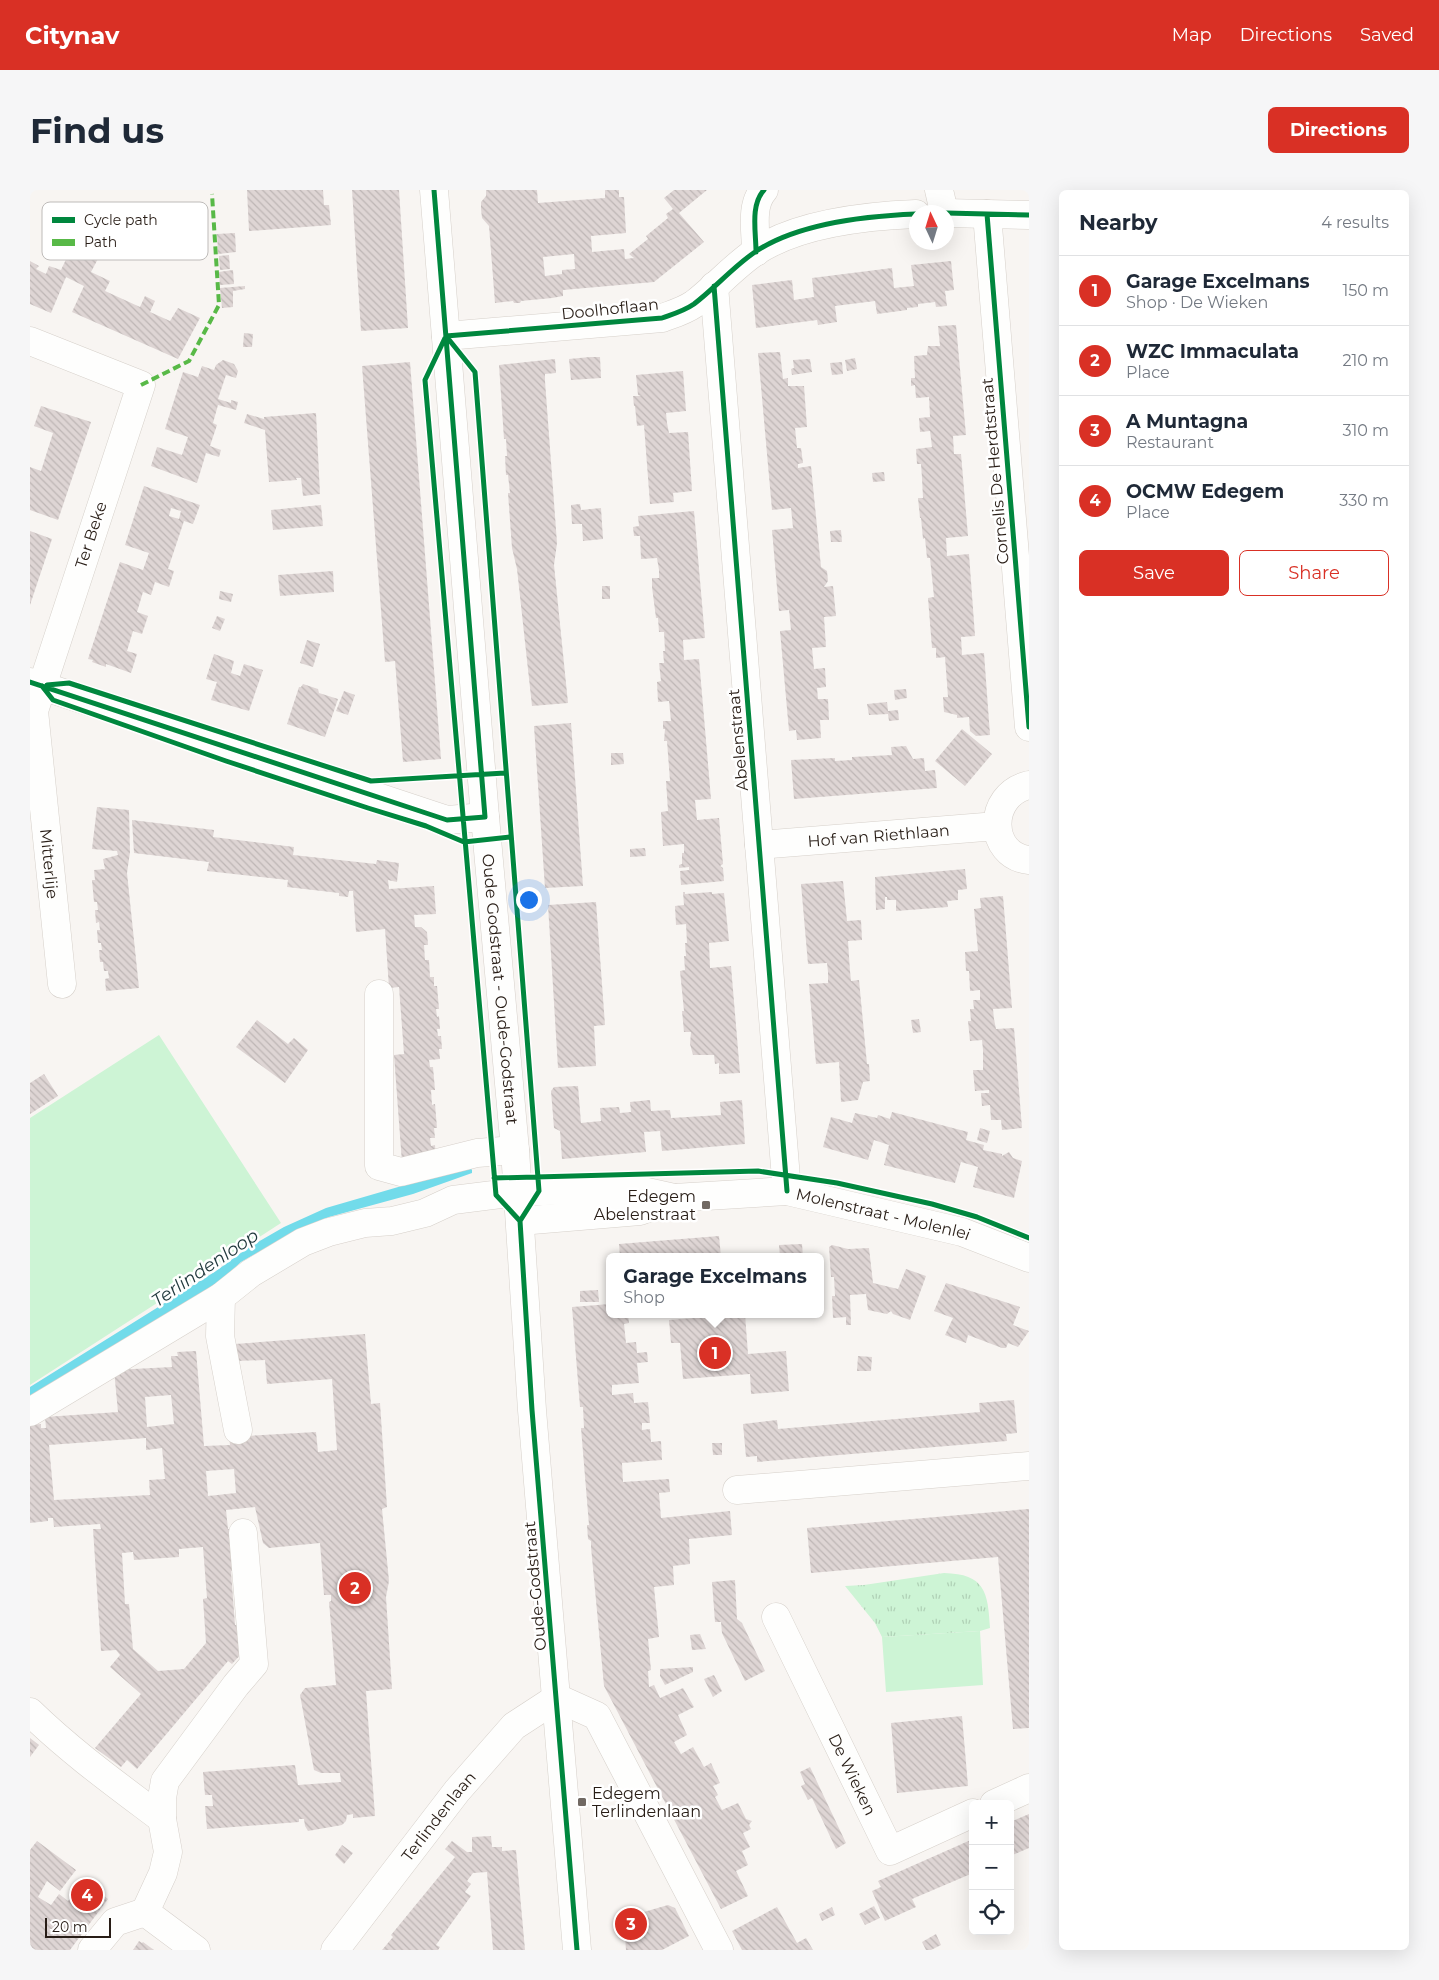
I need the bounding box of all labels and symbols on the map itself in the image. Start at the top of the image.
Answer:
legend [42,202,208,260]
north arrow [909,205,954,250]
text: Cycle path [84,211,158,229]
text: Path [84,233,117,251]
street label: Doolhoflaan [560,294,660,324]
street label: Cornelis De Herdtstraat [977,377,1013,565]
street label: Ter Beke [71,499,111,571]
street label: Abelenstraat [724,688,752,792]
street label: Hof van Riethlaan [807,820,950,851]
street label: Mitterlije [37,828,63,900]
street label: Oude Godstraat - Oude-Godstraat [479,853,522,1126]
your location [516,887,542,913]
street label: Molenstraat - Molenlei [794,1184,973,1244]
place label: Edegem Abelenstraat [594,1187,696,1224]
marker: Edegem Abelenstraat [700,1199,712,1211]
water label: Terlindenloop [147,1224,263,1312]
pin: 1 [699,1334,731,1372]
street label: Oude-Godstraat [520,1520,550,1651]
pin: 2 [339,1569,371,1607]
street label: De Wieken [825,1730,881,1818]
street label: Terlindenlaan [397,1767,479,1865]
place label: Edegem Terlindenlaan [592,1784,701,1821]
marker: Edegem Terlindenlaan [576,1796,588,1808]
pin: 4 [71,1876,103,1914]
pin: 3 [615,1905,647,1943]
scale bar [45,1915,111,1938]

